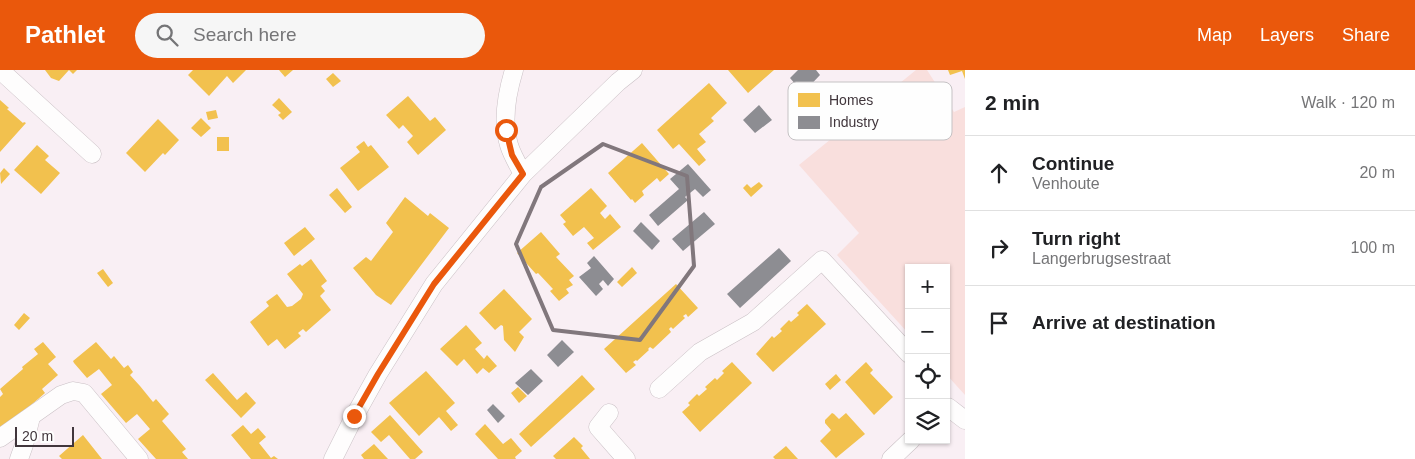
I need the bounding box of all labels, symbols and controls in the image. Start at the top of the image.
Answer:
search box [135,13,485,58]
text: Pathlet [25,21,105,48]
icon: search [153,21,181,49]
text: Search here [193,24,297,45]
text: Map [1197,25,1232,45]
text: Layers [1260,25,1314,45]
text: Share [1342,25,1390,45]
legend [788,82,952,140]
text: 2 min [985,91,1040,114]
text: Homes [829,92,873,108]
text: Walk · 120 m [1301,94,1395,111]
text: Industry [829,114,879,130]
route start [495,119,518,142]
text: Continue [1032,153,1114,174]
icon: ahead [985,159,1013,187]
text: 20 m [1359,164,1395,181]
text: Venhoute [1032,175,1100,192]
text: Turn right [1032,228,1120,249]
icon: right [985,234,1013,262]
text: 100 m [1351,239,1395,256]
text: Langerbrugsestraat [1032,250,1171,267]
map controls [905,264,950,444]
button: + [905,264,950,309]
button: − [905,309,950,354]
icon: arrive [985,309,1013,337]
text: Arrive at destination [1032,312,1216,333]
button: locate [905,354,950,399]
button: layers [905,399,950,444]
route end [343,405,366,428]
scale bar [15,424,74,447]
text: 20 m [22,428,53,444]

